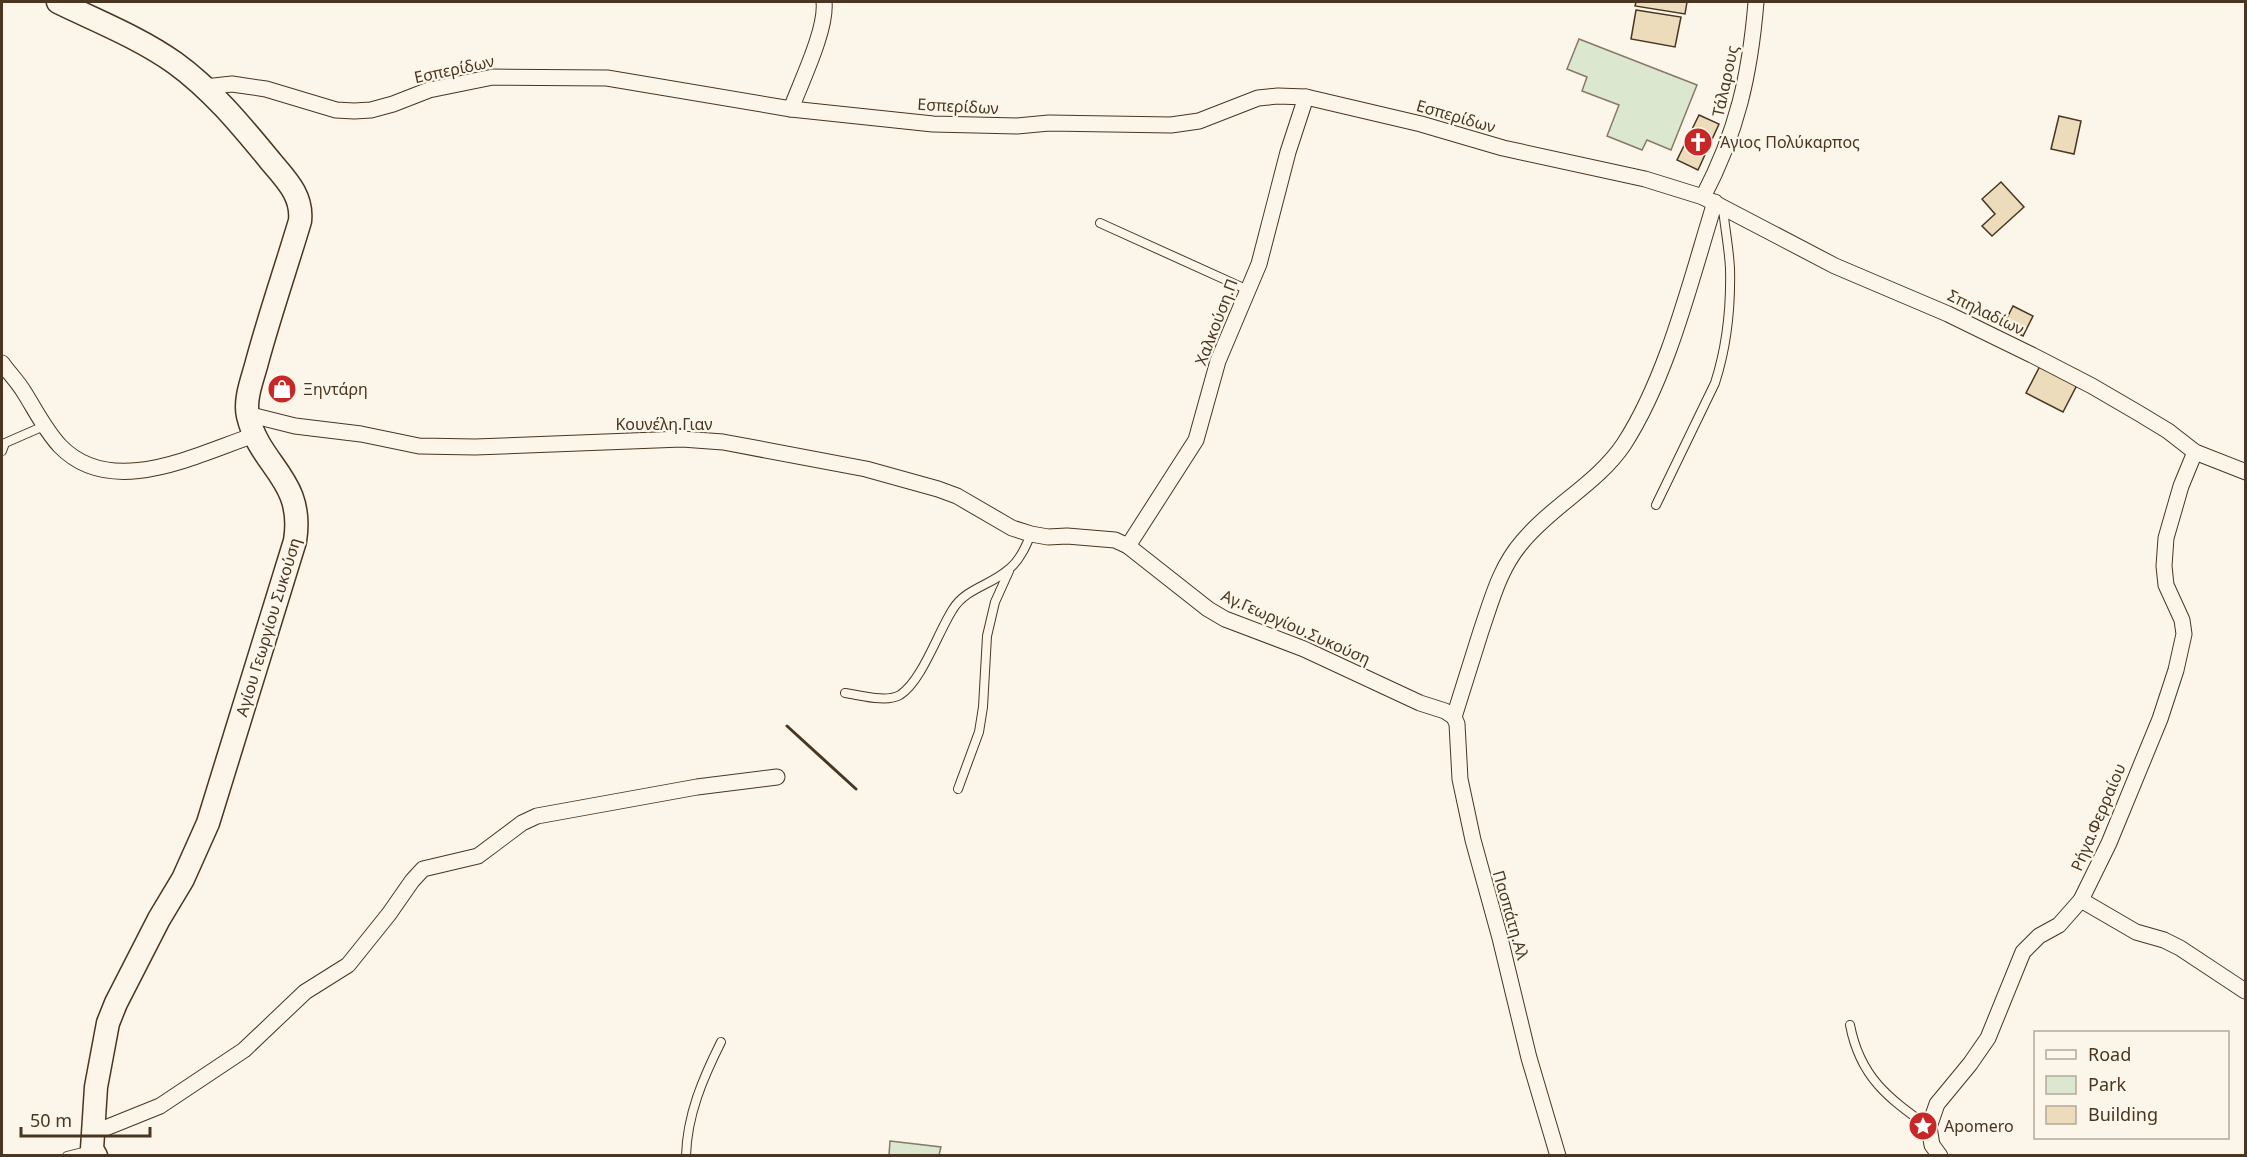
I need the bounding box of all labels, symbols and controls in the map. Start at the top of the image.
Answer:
street label: Τάλαρους [1707,43,1743,119]
street label: Εσπερίδων [412,50,496,88]
street label: Εσπερίδων [917,93,999,119]
street label: Εσπερίδων [1414,94,1498,138]
church icon: Άγιος Πολύκαρπος [1682,126,1714,158]
place label: Άγιος Πολύκαρπος [1719,131,1860,153]
street label: Χαλκούση.Π [1189,276,1243,368]
street label: Σπηλαδίων [1944,284,2028,340]
shop icon: Ξηντάρη [266,373,298,405]
place label: Ξηντάρη [303,378,368,400]
street label: Κουνέλη.Γιαν [615,413,713,435]
street label: Αγίου Γεωργίου Συκούση [230,535,306,719]
street label: Αγ.Γεωργίου.Συκούση [1218,584,1374,670]
street label: Ρήγα.Φερραίου [2065,760,2131,874]
street label: Πασπάτη.Αλ [1488,868,1534,963]
legend [2034,1031,2229,1139]
text: Road [2088,1042,2131,1066]
text: Park [2088,1072,2126,1096]
scale bar [21,1100,150,1138]
text: Building [2088,1102,2158,1126]
text: 50 m [30,1108,72,1132]
place icon: Apomero [1907,1110,1939,1142]
place label: Apomero [1944,1115,2014,1137]

